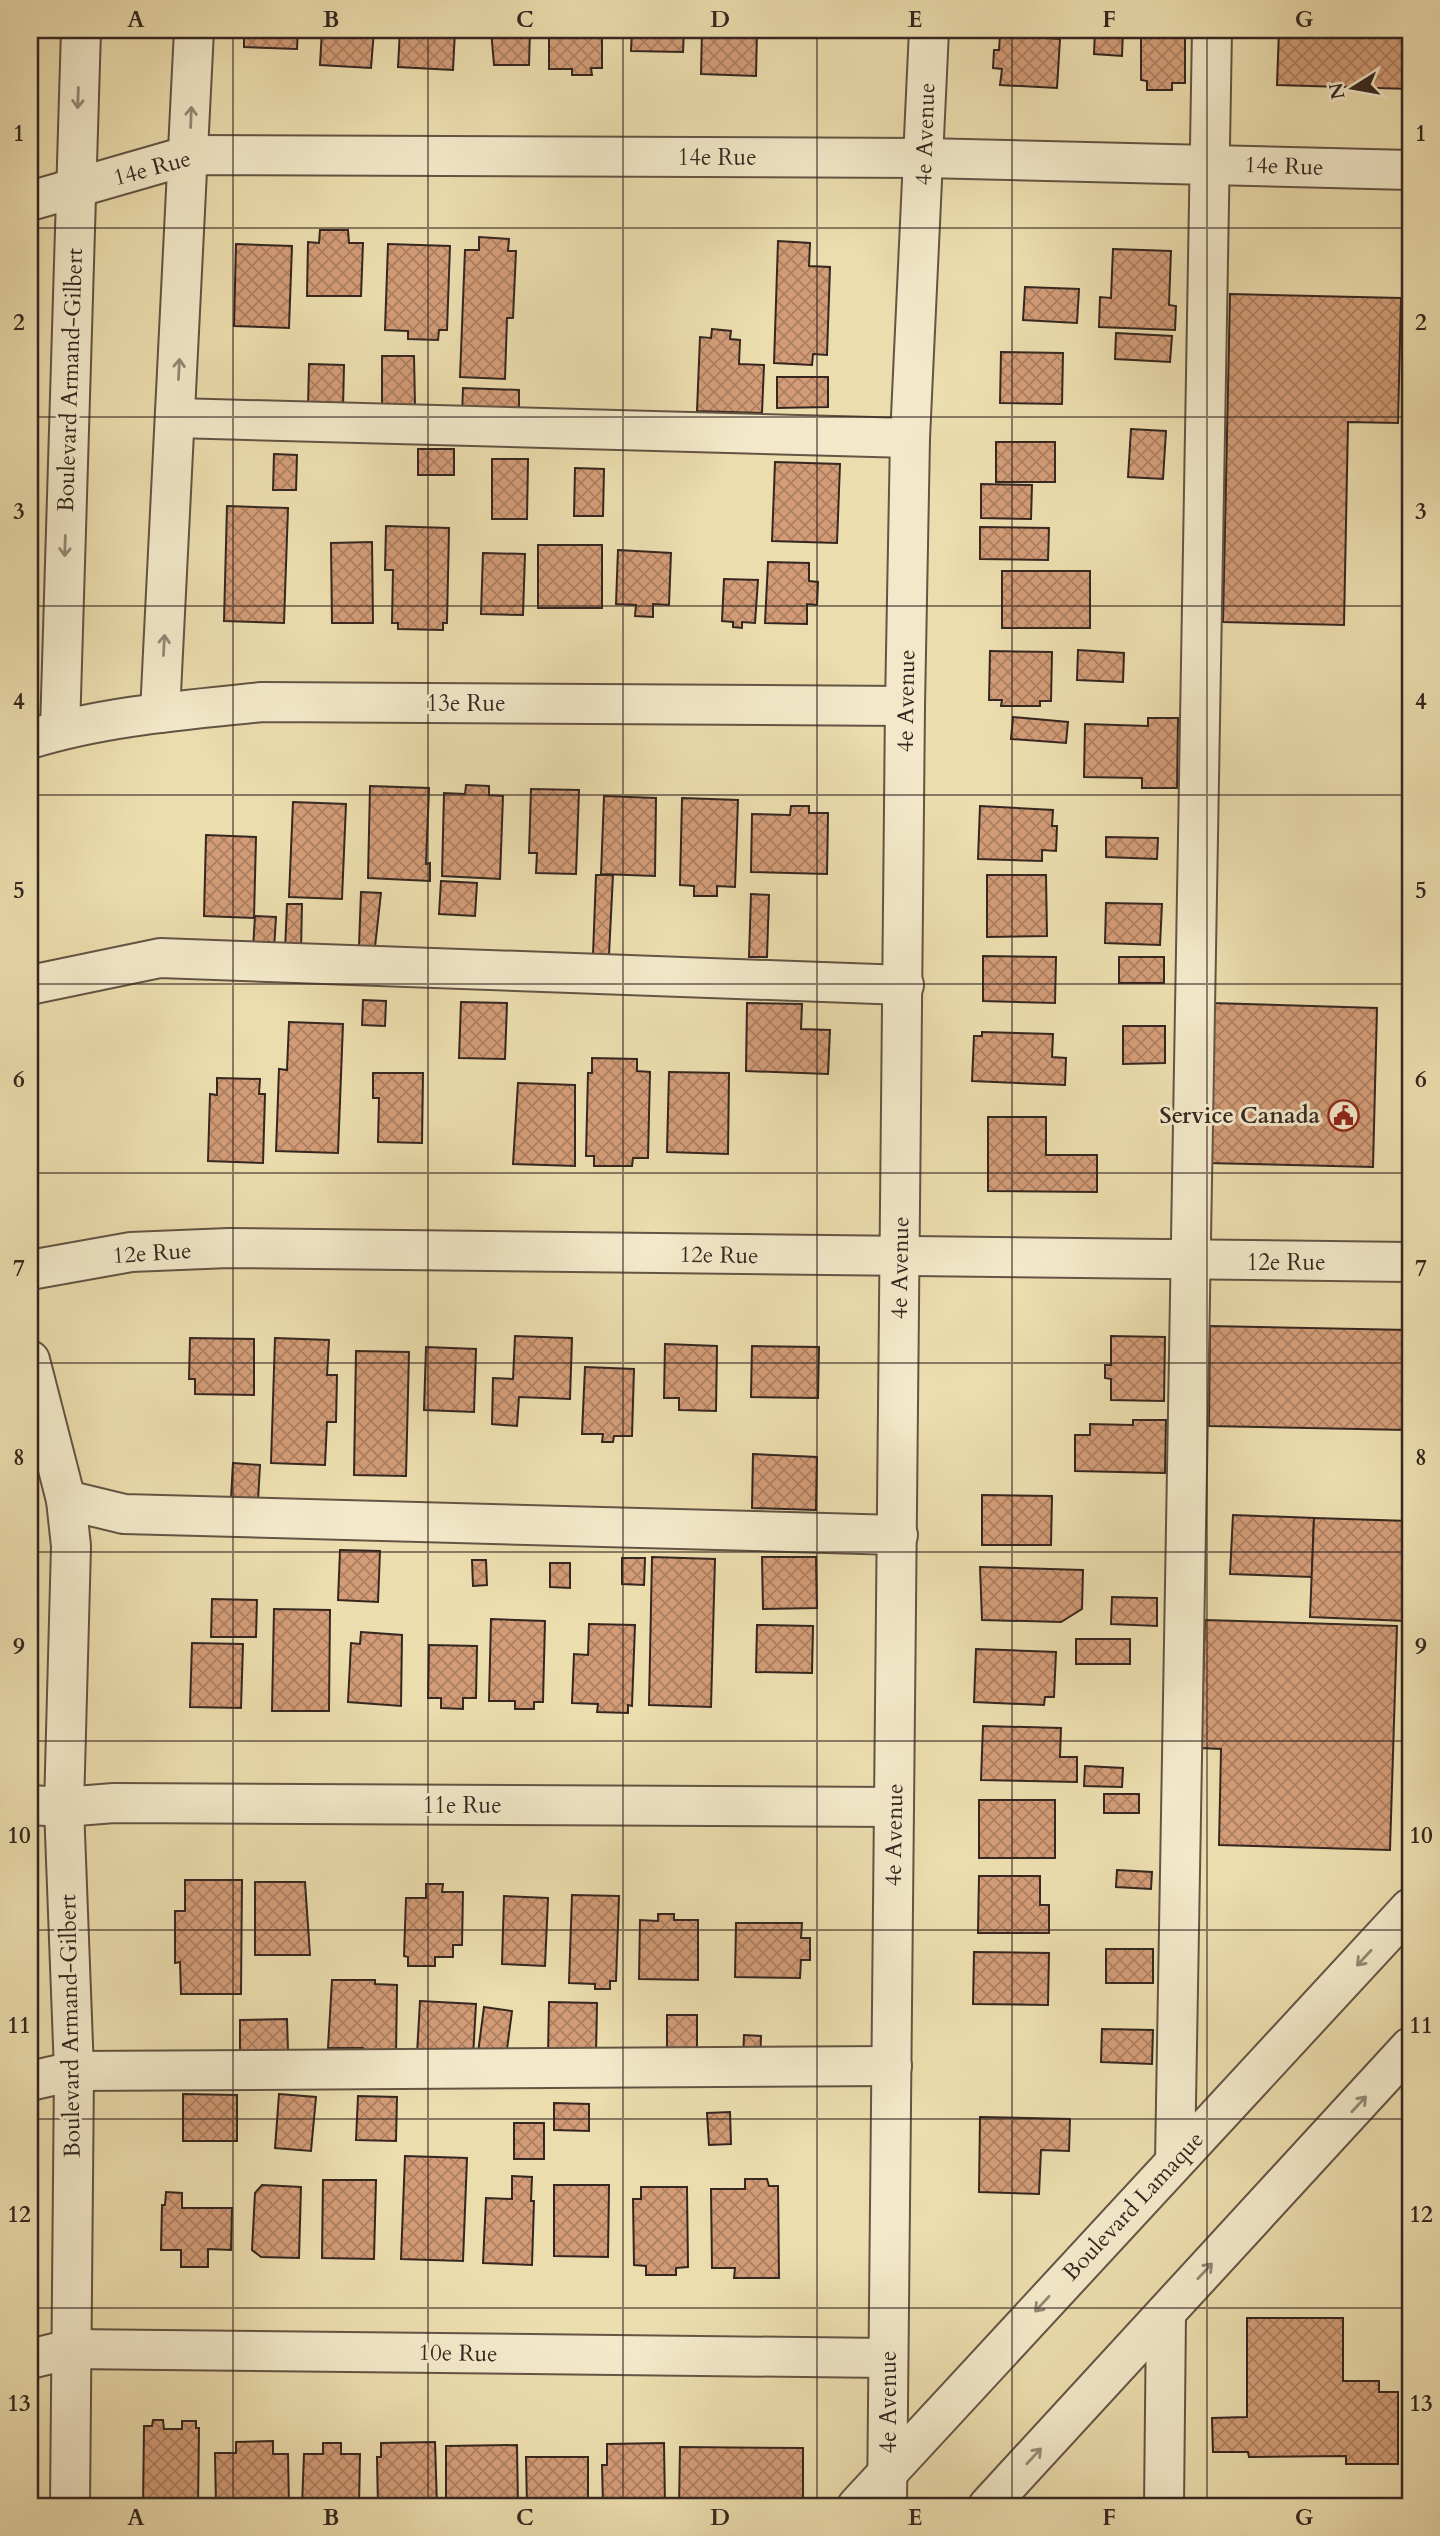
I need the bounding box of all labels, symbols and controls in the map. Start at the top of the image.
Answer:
text: A [127,4,145,35]
text: B [323,4,339,35]
text: C [516,4,534,35]
text: D [710,4,730,35]
text: E [908,4,922,35]
text: F [1102,4,1116,35]
text: G [1295,4,1314,35]
north arrow [1318,52,1388,122]
text: N [1323,80,1352,102]
street label: 4e Avenue [908,82,942,186]
one-way arrow [72,86,85,109]
one-way arrow [184,106,198,129]
text: 1 [13,118,25,149]
text: 1 [1415,118,1427,149]
street label: 14e Rue [677,142,757,173]
street label: 14e Rue [110,143,194,193]
street label: 14e Rue [1244,149,1324,183]
street label: Boulevard Armand-Gilbert [50,248,90,512]
text: 2 [13,307,25,338]
text: 2 [1415,307,1427,338]
one-way arrow [173,358,186,380]
text: 3 [13,496,25,527]
text: 3 [1415,496,1427,527]
one-way arrow [58,534,72,557]
one-way arrow [157,633,170,656]
street label: 4e Avenue [890,649,922,753]
text: 4 [13,686,25,717]
text: 4 [1415,686,1427,717]
street label: 13e Rue [426,688,506,719]
text: 5 [13,875,25,906]
text: 5 [1415,875,1427,906]
text: 6 [13,1064,25,1095]
text: 6 [1415,1064,1427,1095]
public building icon: Service Canada [1326,1098,1360,1132]
place label: Service Canada [1159,1100,1321,1131]
street label: 4e Avenue [884,1216,916,1320]
street label: 12e Rue [111,1235,193,1271]
street label: 12e Rue [679,1239,759,1271]
street label: 12e Rue [1246,1247,1326,1278]
text: 7 [13,1253,25,1284]
text: 7 [1415,1253,1427,1284]
text: 8 [13,1442,25,1473]
text: 8 [1415,1442,1427,1473]
text: 9 [13,1631,25,1662]
text: 9 [1415,1631,1427,1662]
street label: 4e Avenue [878,1783,910,1887]
street label: 11e Rue [422,1790,502,1821]
text: 10 [7,1820,31,1851]
text: 10 [1409,1820,1433,1851]
street label: Boulevard Armand-Gilbert [52,1894,88,2158]
one-way arrow [1355,1949,1372,1966]
text: 11 [7,2010,31,2041]
text: 11 [1409,2010,1433,2041]
one-way arrow [1351,2096,1368,2113]
street label: Boulevard Lamaque [1056,2124,1210,2288]
text: 12 [7,2199,31,2230]
text: 12 [1409,2199,1433,2230]
one-way arrow [1197,2262,1213,2280]
one-way arrow [1034,2295,1050,2313]
street label: 10e Rue [418,2337,498,2369]
street label: 4e Avenue [873,2351,904,2453]
text: 13 [7,2388,31,2419]
text: 13 [1409,2388,1433,2419]
one-way arrow [1026,2448,1043,2465]
text: A [127,2502,145,2533]
text: B [323,2502,339,2533]
text: C [516,2502,534,2533]
text: D [710,2502,730,2533]
text: E [908,2502,922,2533]
text: F [1102,2502,1116,2533]
text: G [1295,2502,1314,2533]

